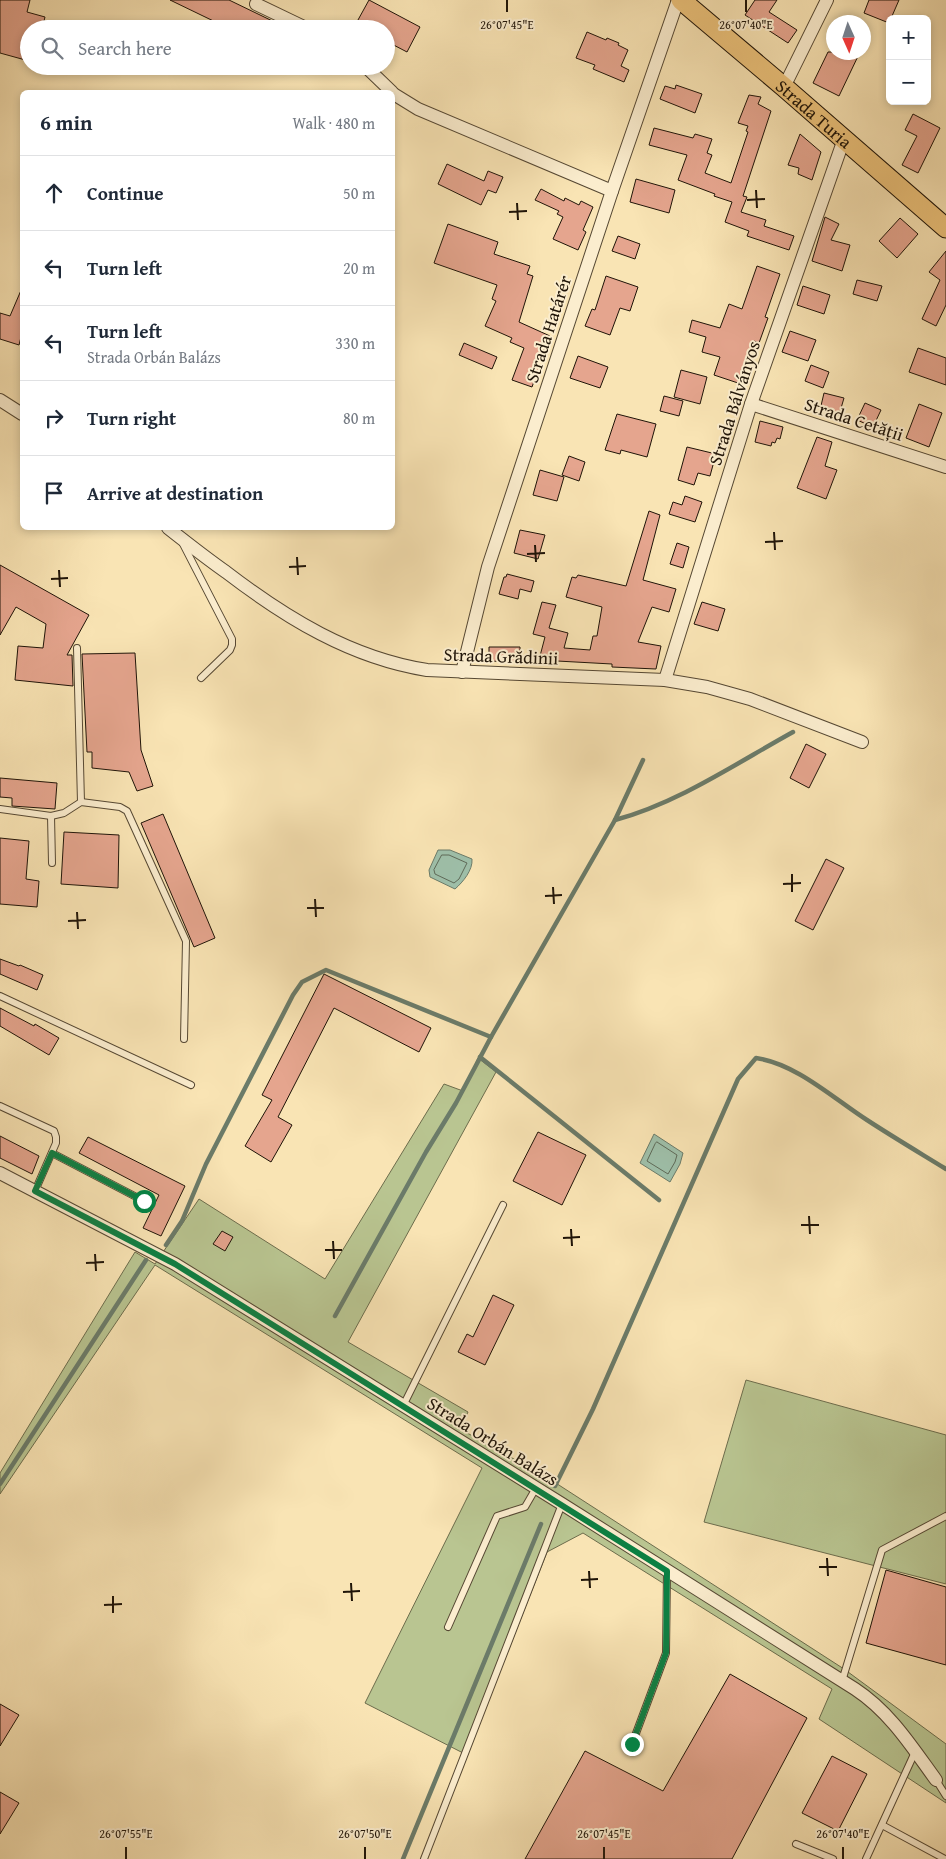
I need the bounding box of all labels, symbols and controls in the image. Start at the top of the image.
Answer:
north arrow [826,15,871,60]
map controls [886,15,931,105]
button: + [886,15,931,60]
text: 26°07'45"E [480,16,534,33]
text: 26°07'40"E [719,16,773,33]
search box [20,20,395,75]
icon: search [38,34,66,62]
text: Search here [78,34,172,62]
button: − [886,60,931,105]
street label: Strada Turia [770,72,859,155]
text: 6 min [40,107,92,138]
text: Walk · 480 m [292,111,375,135]
icon: ahead [40,179,68,207]
text: Continue [87,179,164,207]
text: 50 m [343,181,375,205]
icon: left [40,254,68,282]
text: Turn left [87,254,162,282]
text: 20 m [343,256,375,280]
street label: Strada Határér [518,271,578,386]
text: Turn left [87,317,162,345]
icon: left [40,329,68,357]
text: 330 m [335,331,375,355]
street label: Strada Bálványos [701,337,767,469]
text: Strada Orbán Balázs [87,345,221,369]
street label: Strada Cetății [801,390,907,448]
icon: right [40,404,68,432]
text: Turn right [87,404,176,432]
text: 80 m [343,406,375,430]
icon: arrive [40,479,68,507]
text: Arrive at destination [87,479,263,507]
street label: Strada Grădinii [443,641,559,671]
route start [133,1190,156,1213]
street label: Strada Orbán Balázs [422,1390,564,1492]
route end [621,1733,644,1756]
text: 26°07'55"E [99,1825,153,1842]
text: 26°07'50"E [338,1825,392,1842]
text: 26°07'45"E [577,1825,631,1842]
text: 26°07'40"E [816,1825,870,1842]

